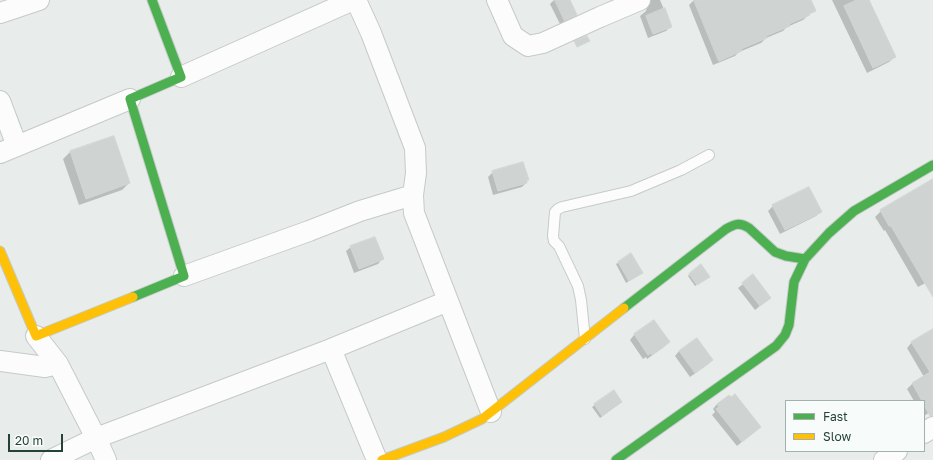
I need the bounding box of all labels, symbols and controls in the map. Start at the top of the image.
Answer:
legend [785,400,925,452]
text: Fast [823,409,848,424]
scale bar [10,426,65,452]
text: Slow [823,429,851,444]
text: 20 m [15,433,43,448]

